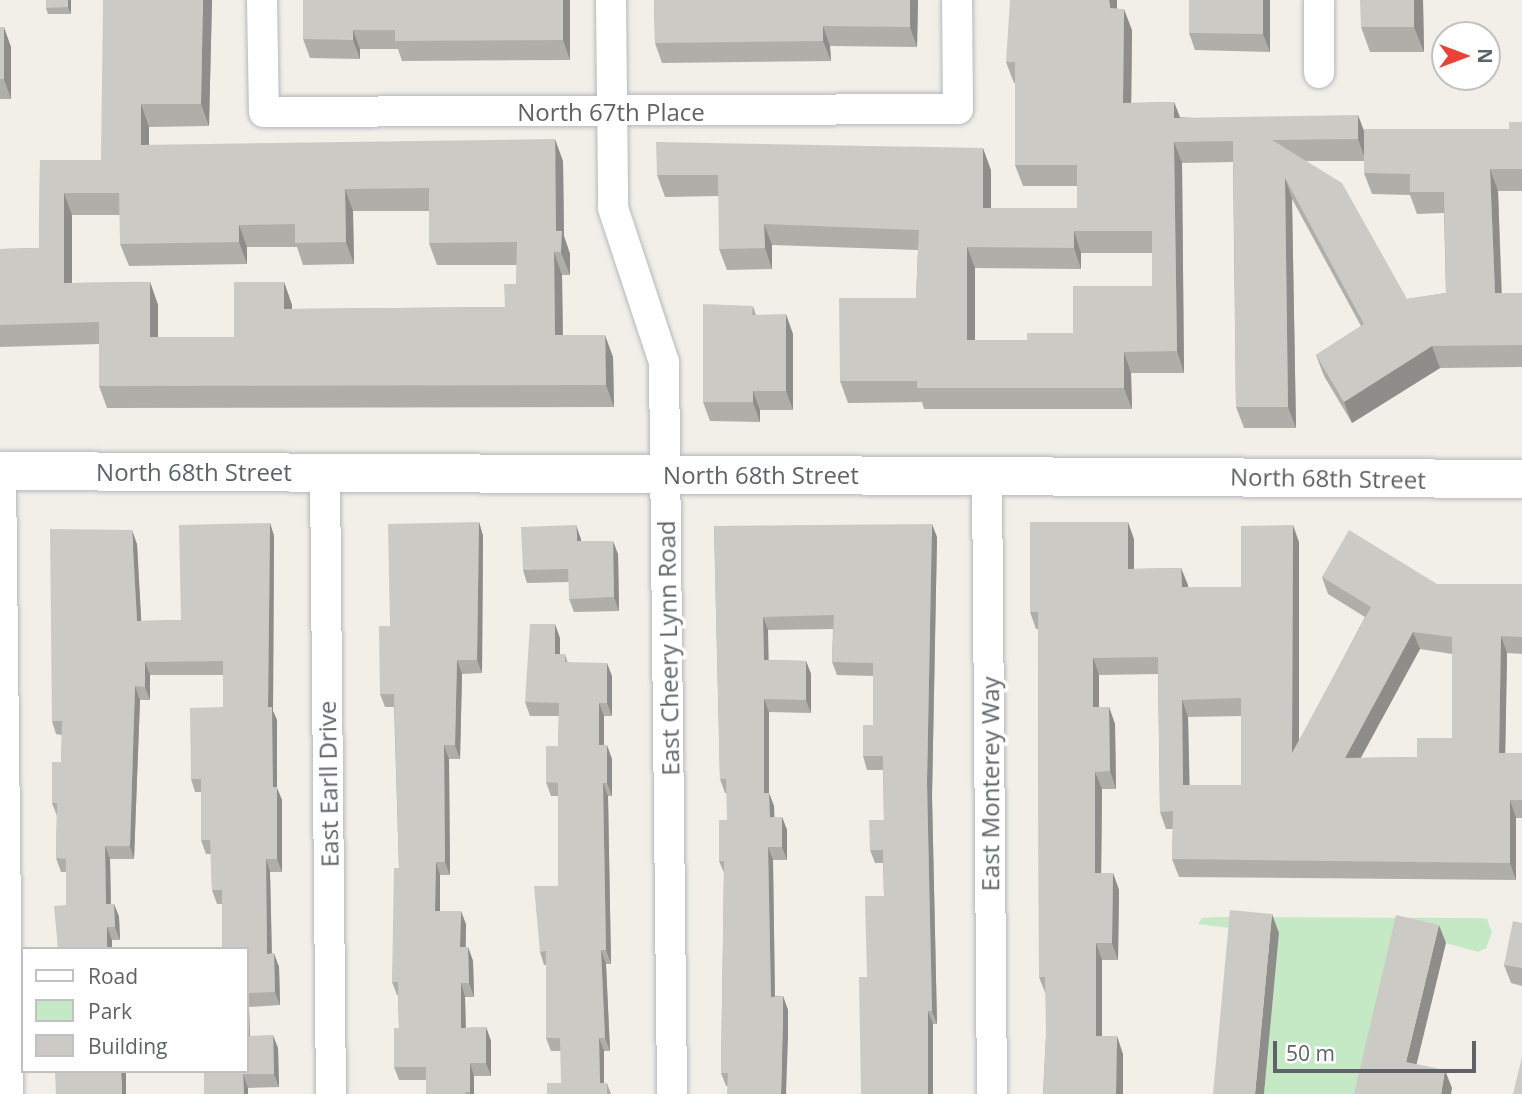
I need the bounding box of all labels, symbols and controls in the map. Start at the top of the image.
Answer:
north arrow [1431,21,1501,91]
text: N [1472,48,1498,64]
street label: North 67th Place [517,98,705,126]
street label: North 68th Street [96,458,292,486]
street label: North 68th Street [663,461,859,489]
street label: North 68th Street [1230,462,1426,494]
street label: East Cheery Lynn Road [651,520,685,776]
street label: East Monterey Way [976,677,1004,891]
street label: East Earll Drive [312,701,344,867]
legend [21,947,248,1073]
text: Road [88,962,138,990]
text: Park [88,997,132,1025]
scale bar [1277,1028,1480,1072]
text: Building [88,1032,167,1060]
text: 50 m [1286,1039,1335,1067]

